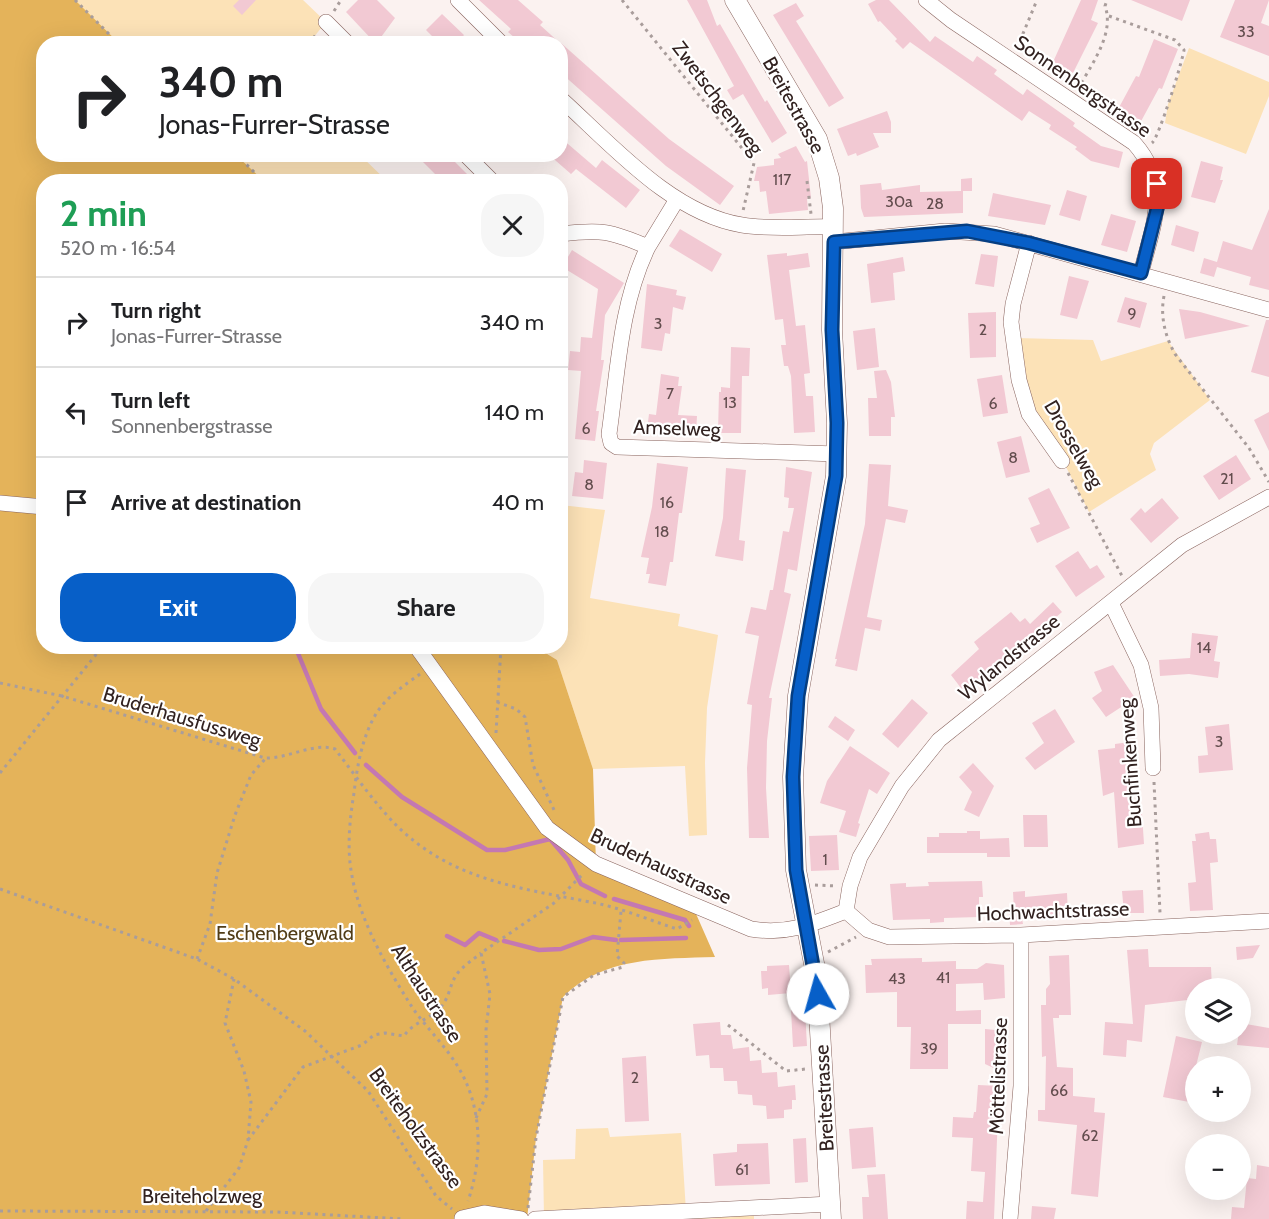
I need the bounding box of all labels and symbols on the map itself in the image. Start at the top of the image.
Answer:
house number: 33 [1237,22,1255,41]
street label: Sonnenbergstrasse [1010,30,1156,142]
street label: Zwetschgenweg [667,36,769,160]
street label: Breitestrasse [758,52,830,158]
pin [1131,158,1182,209]
house number: 117 [773,170,791,189]
house number: 30a [885,192,913,211]
house number: 28 [926,194,944,213]
house number: 9 [1127,304,1137,323]
house number: 3 [654,314,662,333]
house number: 2 [979,320,987,339]
house number: 7 [666,384,674,403]
house number: 13 [723,393,737,412]
house number: 6 [988,394,998,413]
street label: Drosselweg [1039,396,1109,493]
street label: Amselweg [633,414,722,442]
house number: 6 [581,419,591,438]
house number: 8 [1008,448,1018,467]
house number: 21 [1220,469,1234,488]
house number: 8 [584,475,594,494]
house number: 16 [660,493,674,512]
house number: 18 [655,522,669,541]
street label: Wylandstrasse [954,609,1064,705]
house number: 14 [1197,638,1211,657]
street label: Bruderhausfussweg [100,682,265,753]
street label: Buchfinkenweg [1113,697,1146,828]
house number: 3 [1215,732,1223,751]
street label: Bruderhausstrasse [587,823,735,909]
house number: 1 [822,850,828,869]
street label: Hochwachtstrasse [976,896,1130,926]
park label: Eschenbergwald [216,921,354,945]
street label: Althaustrasse [386,939,468,1047]
position arrow [786,962,850,1026]
house number: 41 [936,968,950,987]
house number: 43 [888,969,906,988]
street label: Möttelistrasse [984,1017,1012,1135]
house number: 39 [920,1039,938,1058]
street label: Breitestrasse [809,1044,839,1152]
street label: Breiteholzstrasse [364,1063,468,1193]
house number: 2 [631,1068,639,1087]
house number: 66 [1050,1081,1068,1100]
house number: 62 [1081,1126,1099,1145]
house number: 61 [735,1160,749,1179]
street label: Breiteholzweg [142,1184,263,1208]

